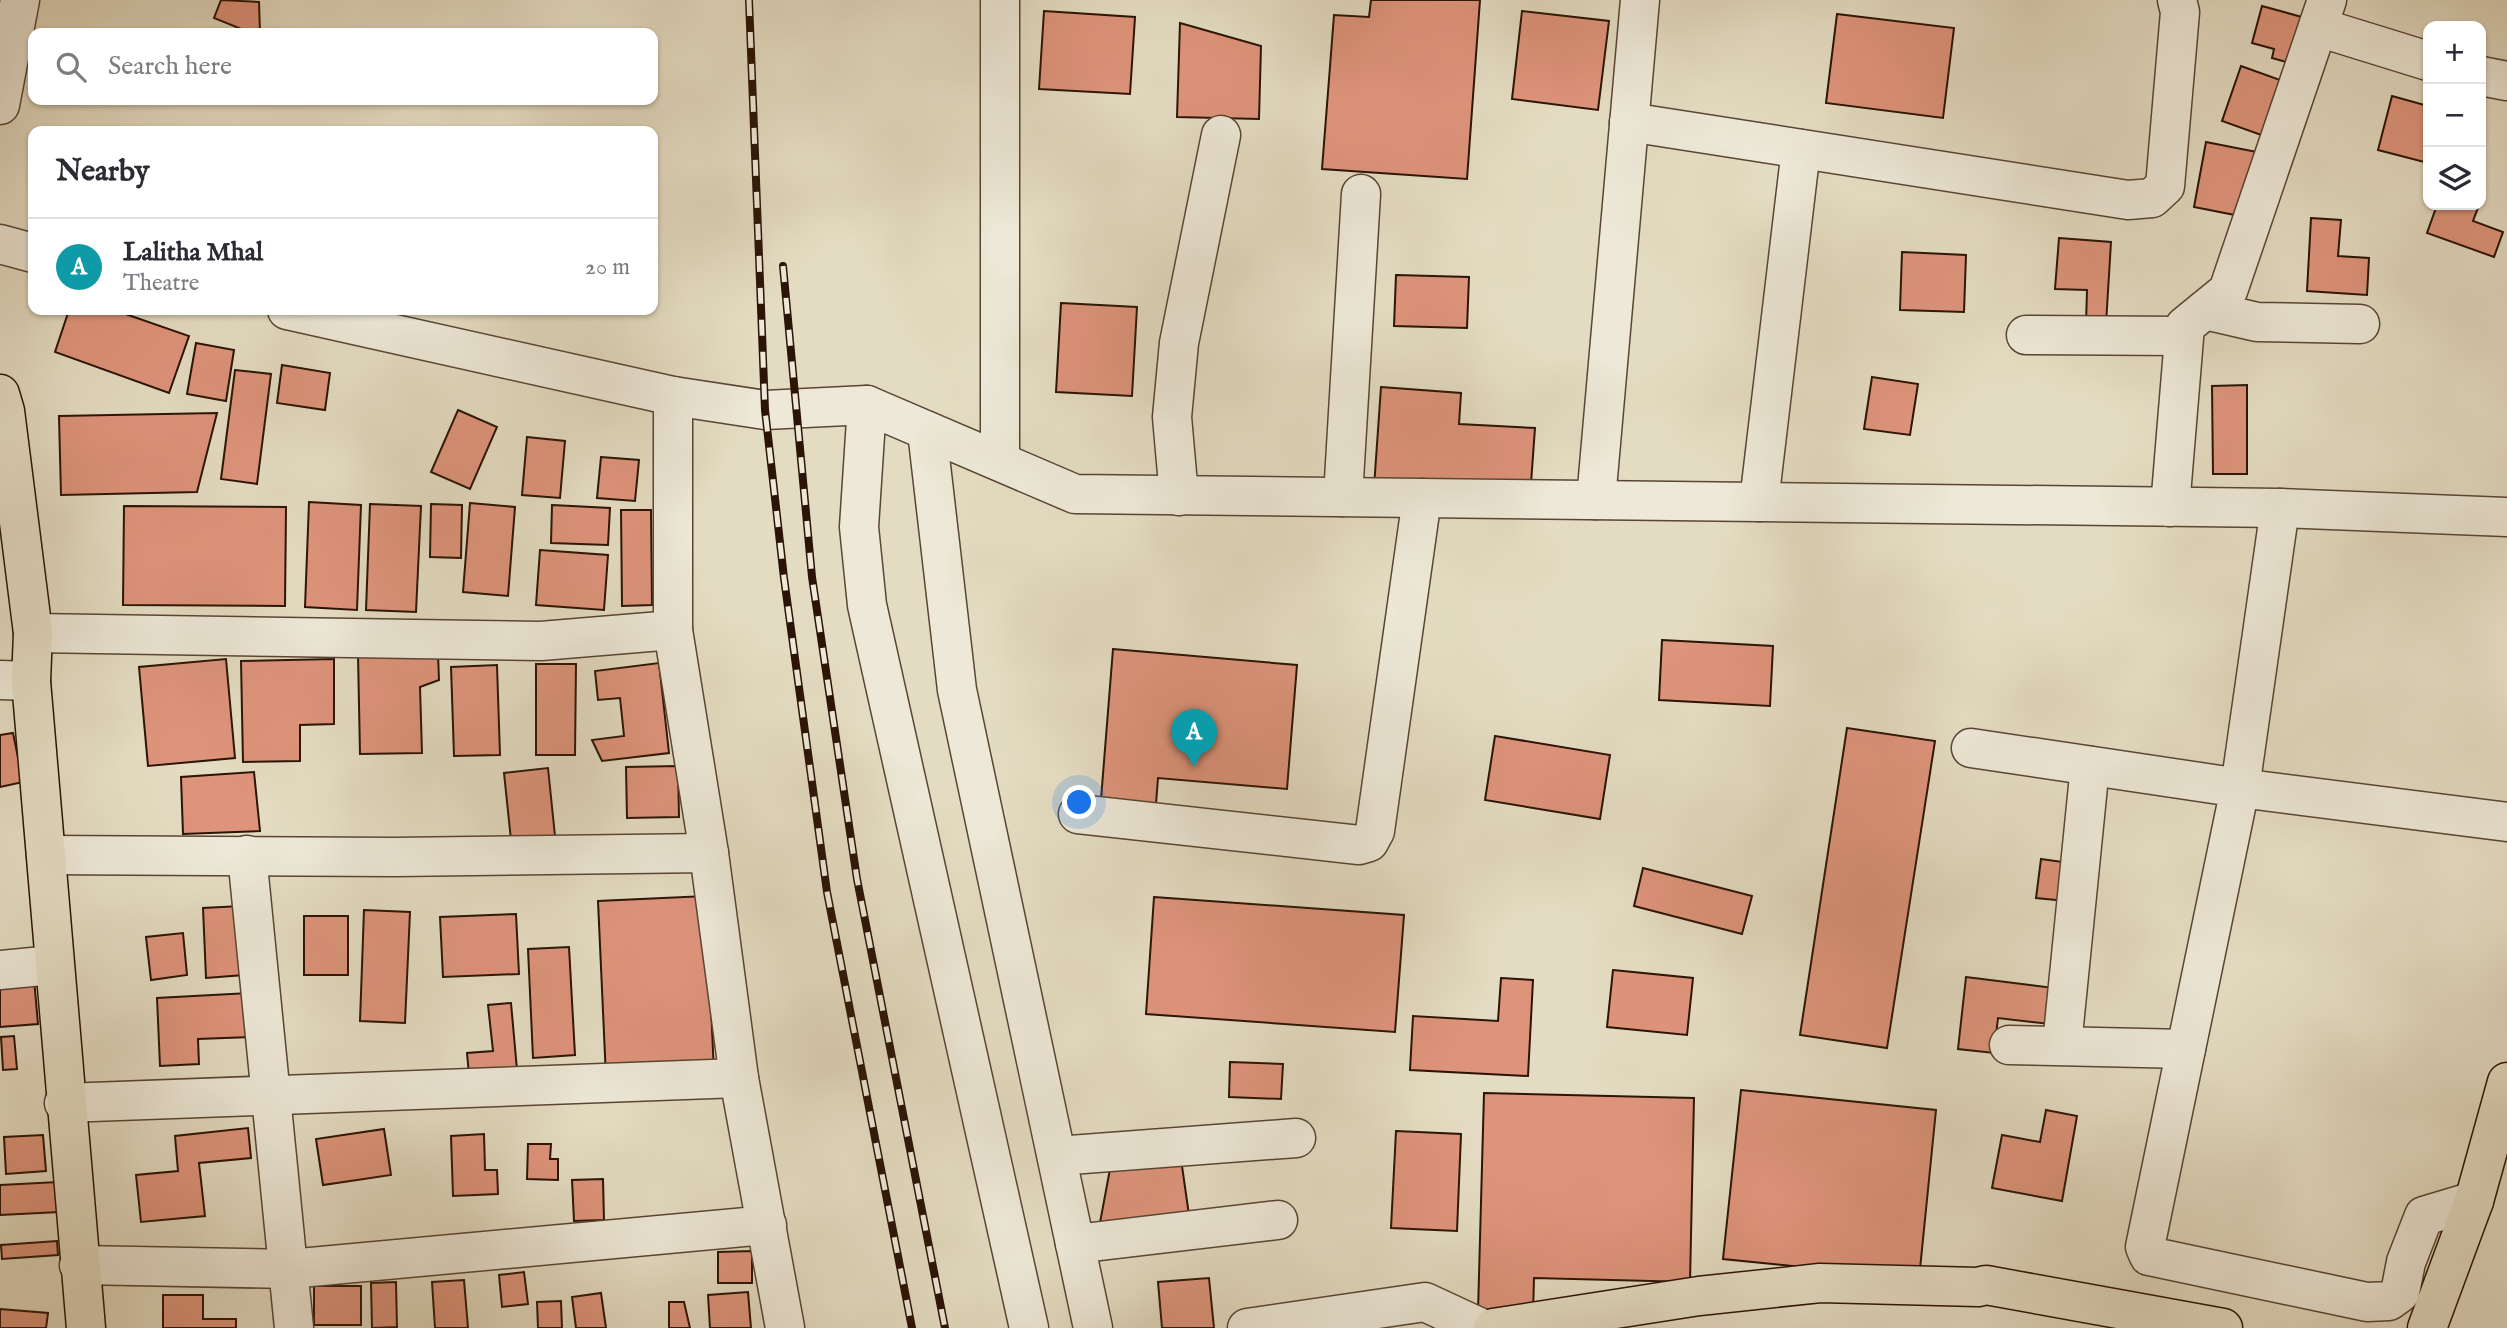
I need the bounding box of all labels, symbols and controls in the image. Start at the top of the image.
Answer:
map controls [2423,21,2486,210]
button: + [2423,21,2486,84]
search box [28,28,658,105]
icon: search [52,48,90,86]
text: Search here [108,50,232,83]
button: − [2423,84,2486,147]
button: layers [2423,147,2486,210]
text: Nearby [56,153,149,191]
text: Lalitha Mhal [123,236,263,269]
text: A [71,253,87,282]
text: 20 m [585,253,630,282]
text: Theatre [123,269,199,298]
pin: A [1171,709,1217,767]
your location [1062,785,1096,819]

